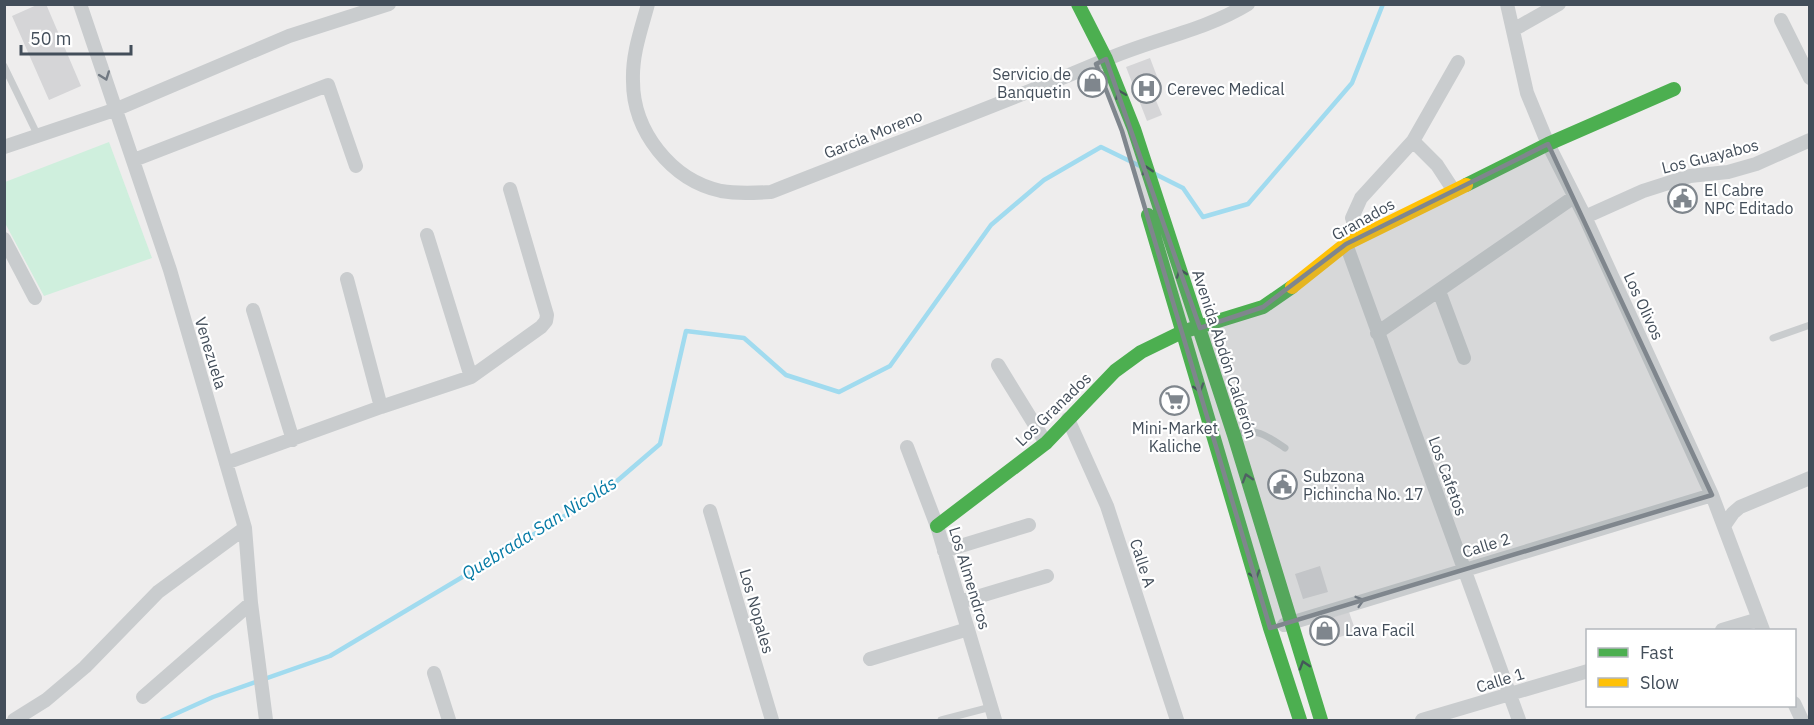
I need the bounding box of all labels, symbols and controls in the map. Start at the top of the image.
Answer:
scale bar [21,18,130,56]
text: 50 m [30,27,72,50]
place label: Servicio de Banquetin [992,64,1071,102]
shop icon: Servicio de Banquetin [1076,67,1108,99]
one-way arrow [98,71,111,81]
hospital icon: Cerevec Medical [1130,73,1162,105]
place label: Cerevec Medical [1167,79,1285,99]
one-way arrow [1115,89,1127,100]
street label: García Moreno [821,105,925,163]
street label: Los Guayabos [1659,134,1761,178]
one-way arrow [1142,165,1154,176]
place label: El Cabre NPC Editado [1704,180,1794,218]
public building icon: El Cabre NPC Editado [1667,183,1699,215]
street label: Granados [1328,193,1398,245]
street label: Avenida Abdón Calderón [1188,267,1262,441]
one-way arrow [1175,268,1188,278]
street label: Los Olivos [1620,269,1668,343]
street label: Venezuela [191,315,232,392]
street label: Los Granados [1011,368,1095,450]
one-way arrow [1192,383,1204,393]
supermarket icon: Mini-Market Kaliche [1159,384,1191,416]
place label: Mini-Market Kaliche [1132,418,1218,456]
street label: Los Cafetos [1424,434,1472,518]
place label: Subzona Pichincha No. 17 [1303,466,1424,504]
public building icon: Subzona Pichincha No. 17 [1266,469,1298,501]
water label: Quebrada San Nicolás [457,471,621,585]
one-way arrow [1242,473,1254,484]
street label: Los Almendros [945,524,995,632]
street label: Calle 2 [1460,528,1512,562]
street label: Calle A [1126,536,1160,590]
street label: Los Nopales [735,566,779,656]
one-way arrow [1248,569,1260,580]
one-way arrow [1354,596,1365,609]
shop icon: Lava Facil [1308,614,1340,646]
place label: Lava Facil [1345,620,1415,640]
legend [1586,629,1796,707]
text: Fast [1640,641,1674,664]
one-way arrow [1299,660,1311,670]
street label: Calle 1 [1474,663,1526,697]
text: Slow [1640,671,1679,694]

